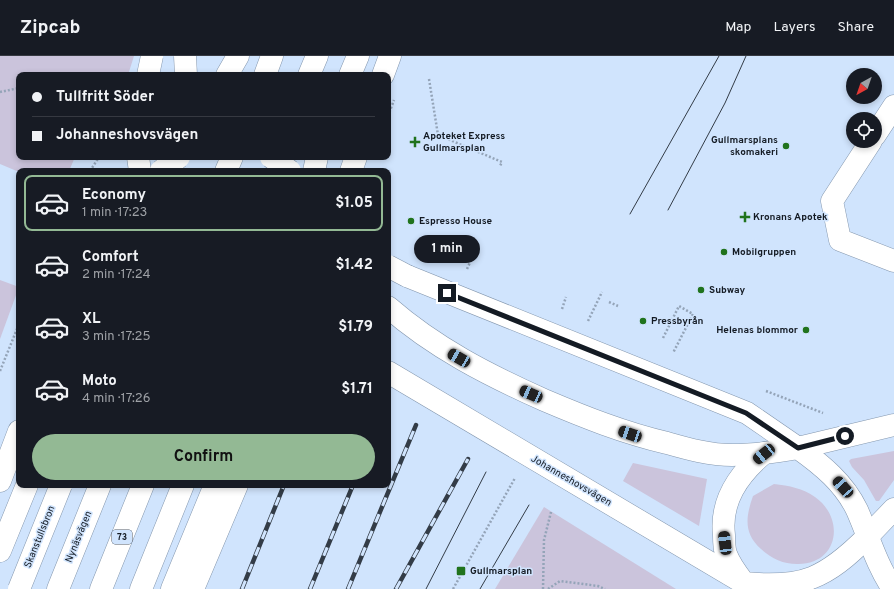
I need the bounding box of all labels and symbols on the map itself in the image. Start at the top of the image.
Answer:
north arrow [846,68,882,104]
place label: Apoteket Express Gullmarsplan [423,130,505,155]
place label: Gullmarsplans skomakeri [711,134,778,159]
marker: Apoteket Express Gullmarsplan [410,137,420,147]
marker: Gullmarsplans skomakeri [781,141,791,151]
place label: Kronans Apotek [753,211,828,224]
marker: Kronans Apotek [740,212,750,222]
place label: Espresso House [419,215,493,228]
marker: Espresso House [406,216,416,226]
callout: 1 min [414,235,480,263]
place label: Mobilgruppen [732,246,796,259]
marker: Mobilgruppen [719,247,729,257]
route end [438,284,456,302]
place label: Subway [709,284,746,297]
marker: Subway [696,285,706,295]
place label: Pressbyrån [651,315,704,328]
marker: Pressbyrån [638,316,648,326]
place label: Helenas blommor [716,324,799,337]
marker: Helenas blommor [801,325,811,335]
car [446,347,472,369]
car [518,384,544,404]
car [617,424,643,444]
route start [836,427,854,445]
car [751,442,777,466]
street label: Johanneshovsvägen [528,453,614,509]
car [831,474,855,500]
street label: Skanstullsbron [22,504,58,570]
street label: Nynäsvägen [63,509,95,565]
road number: 73 [112,530,132,544]
car [718,530,732,556]
marker: Gullmarsplan [455,565,467,577]
place label: Gullmarsplan [470,565,532,578]

